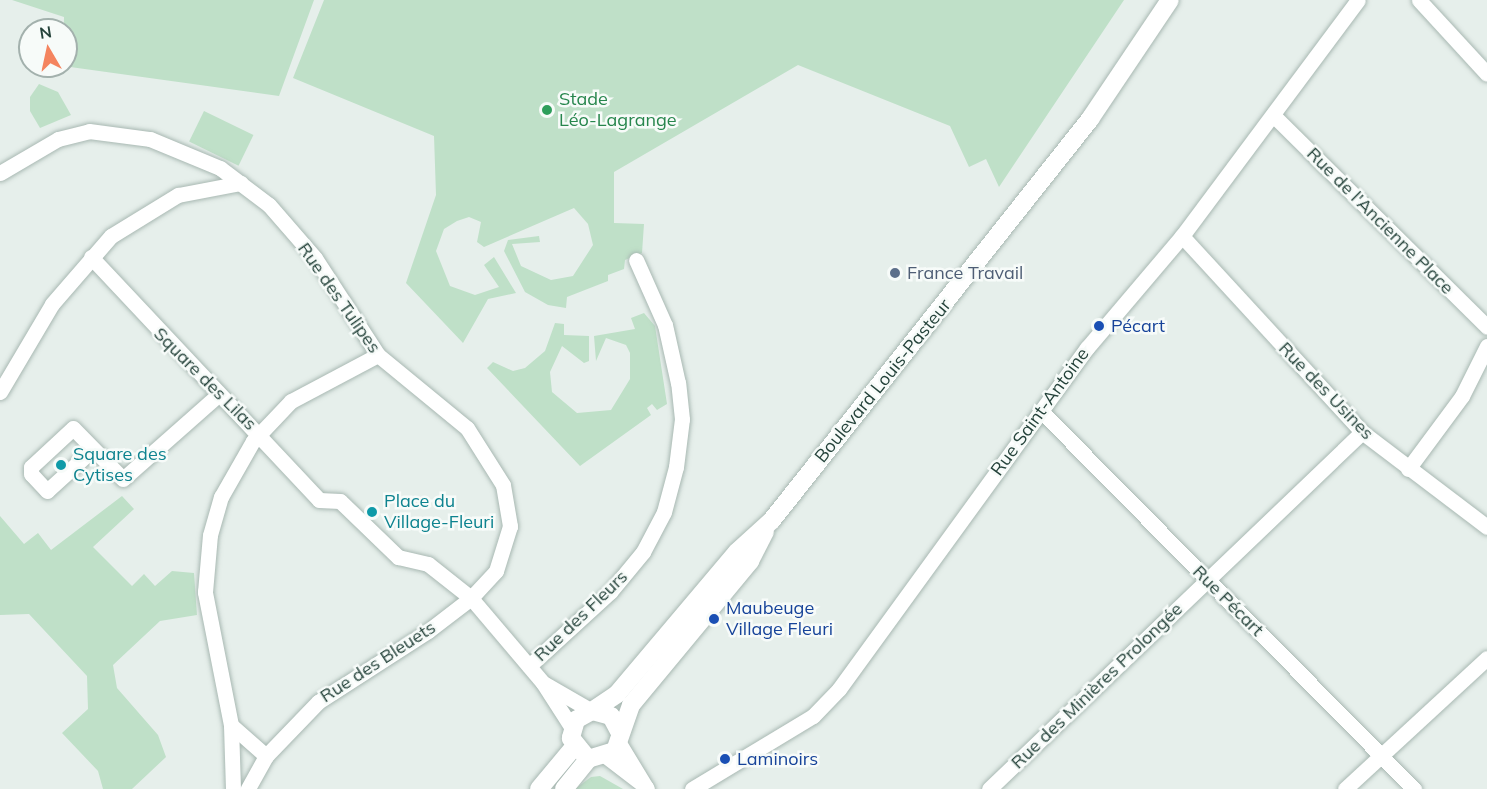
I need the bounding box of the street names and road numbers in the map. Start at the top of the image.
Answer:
street label: Rue de l'Ancienne Place [1302,143,1458,299]
street label: Rue des Tulipes [293,239,385,357]
street label: Boulevard Louis-Pasteur [810,295,956,467]
street label: Square des Lilas [149,323,261,435]
street label: Rue des Usines [1274,338,1378,444]
street label: Rue Saint-Antoine [986,344,1094,480]
street label: Rue Pécart [1188,561,1268,641]
street label: Rue des Fleurs [530,566,632,666]
street label: Rue des Minières Prolongée [1007,599,1187,773]
street label: Rue des Bleuets [316,617,440,707]

